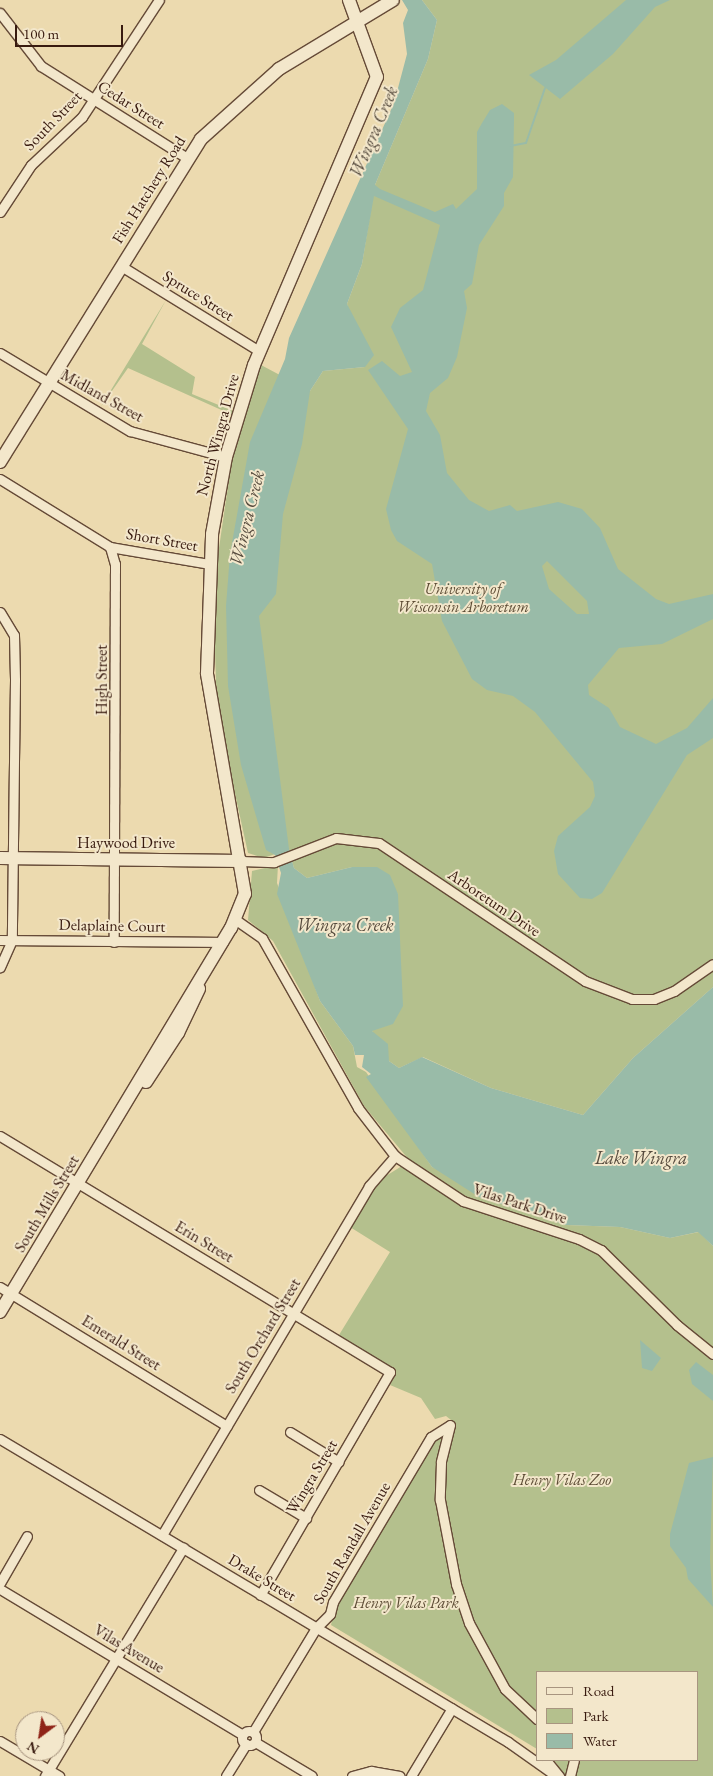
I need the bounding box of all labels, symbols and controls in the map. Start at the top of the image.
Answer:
scale bar [18,15,125,47]
text: 100 m [23,24,59,43]
street label: Cedar Street [94,77,168,133]
water label: Wingra Creek [345,83,403,181]
street label: South Street [20,87,86,155]
street label: Fish Hatchery Road [108,133,190,247]
street label: Spruce Street [159,267,237,325]
street label: Midland Street [57,365,147,427]
street label: North Wingra Drive [193,372,243,498]
water label: Wingra Creek [225,468,269,568]
street label: Short Street [125,524,199,556]
park label: University of Wisconsin Arboretum [397,579,529,617]
street label: High Street [92,645,112,715]
street label: Haywood Drive [77,833,175,853]
street label: Arboretum Drive [444,865,544,941]
water label: Wingra Creek [296,914,394,936]
street label: Delaplaine Court [58,915,166,937]
water label: Lake Wingra [595,1147,687,1169]
street label: South Mills Street [10,1152,84,1256]
street label: Vilas Park Drive [471,1180,569,1228]
street label: Erin Street [171,1217,237,1267]
street label: South Orchard Street [221,1275,305,1397]
street label: Emerald Street [78,1311,164,1375]
street label: Wingra Street [282,1436,342,1518]
park label: Henry Vilas Zoo [513,1470,611,1490]
street label: South Randall Avenue [309,1479,395,1607]
street label: Drake Street [225,1550,299,1606]
park label: Henry Vilas Park [353,1593,459,1613]
street label: Vilas Avenue [90,1620,168,1678]
legend [536,1671,698,1761]
text: Road [583,1681,614,1700]
text: Park [583,1706,609,1725]
north arrow [15,1711,65,1761]
text: Water [583,1731,617,1750]
text: N [23,1737,42,1759]

